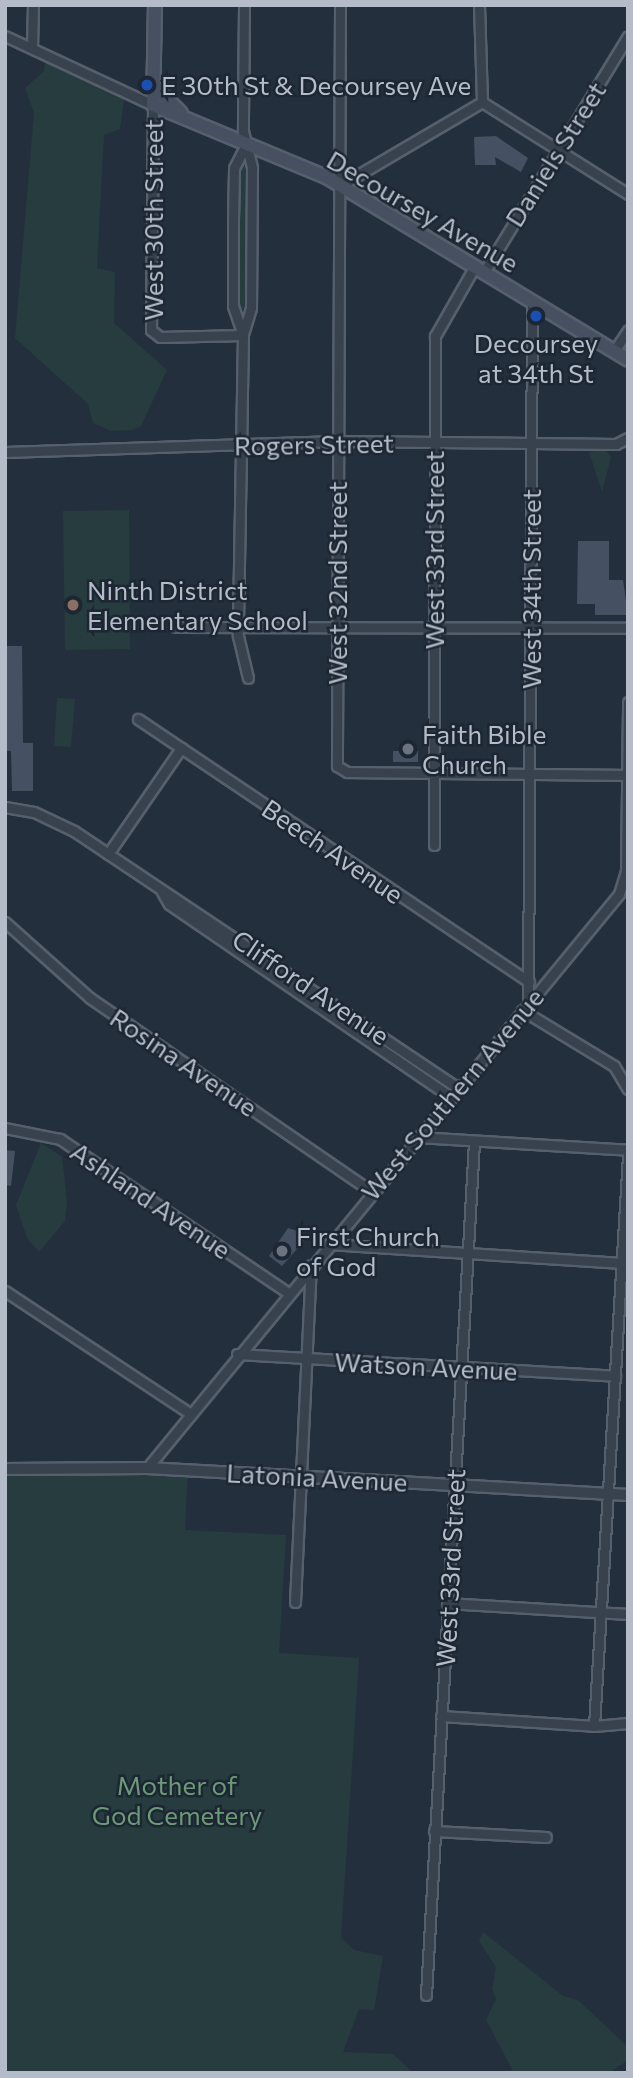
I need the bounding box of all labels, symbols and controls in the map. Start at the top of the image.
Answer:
place label: E 30th St & Decoursey Ave [161,69,471,101]
street label: Daniels Street [498,76,612,232]
marker: E 30th St & Decoursey Ave [139,77,155,93]
street label: West 30th Street [137,119,169,321]
street label: Decoursey Avenue [322,143,524,279]
marker: Decoursey at 34th St [528,308,544,324]
place label: Decoursey at 34th St [474,327,598,388]
street label: Rogers Street [234,427,394,461]
street label: West 33rd Street [418,451,450,649]
street label: West 32nd Street [321,481,353,685]
street label: West 34th Street [515,489,547,689]
place label: Ninth District Elementary School [87,574,308,636]
marker: Ninth District Elementary School [65,597,81,613]
place label: Faith Bible Church [422,718,546,780]
marker: Faith Bible Church [400,741,416,757]
street label: Beech Avenue [256,792,410,910]
street label: Clifford Avenue [227,923,395,1051]
street label: West Southern Avenue [354,982,550,1206]
street label: Rosina Avenue [105,1001,263,1123]
street label: Ashland Avenue [65,1135,237,1265]
place label: First Church of God [296,1220,440,1282]
marker: First Church of God [274,1243,290,1259]
street label: Watson Avenue [334,1346,518,1386]
street label: Latonia Avenue [226,1457,408,1497]
street label: West 33rd Street [429,1468,471,1668]
park label: Mother of God Cemetery [92,1769,262,1830]

